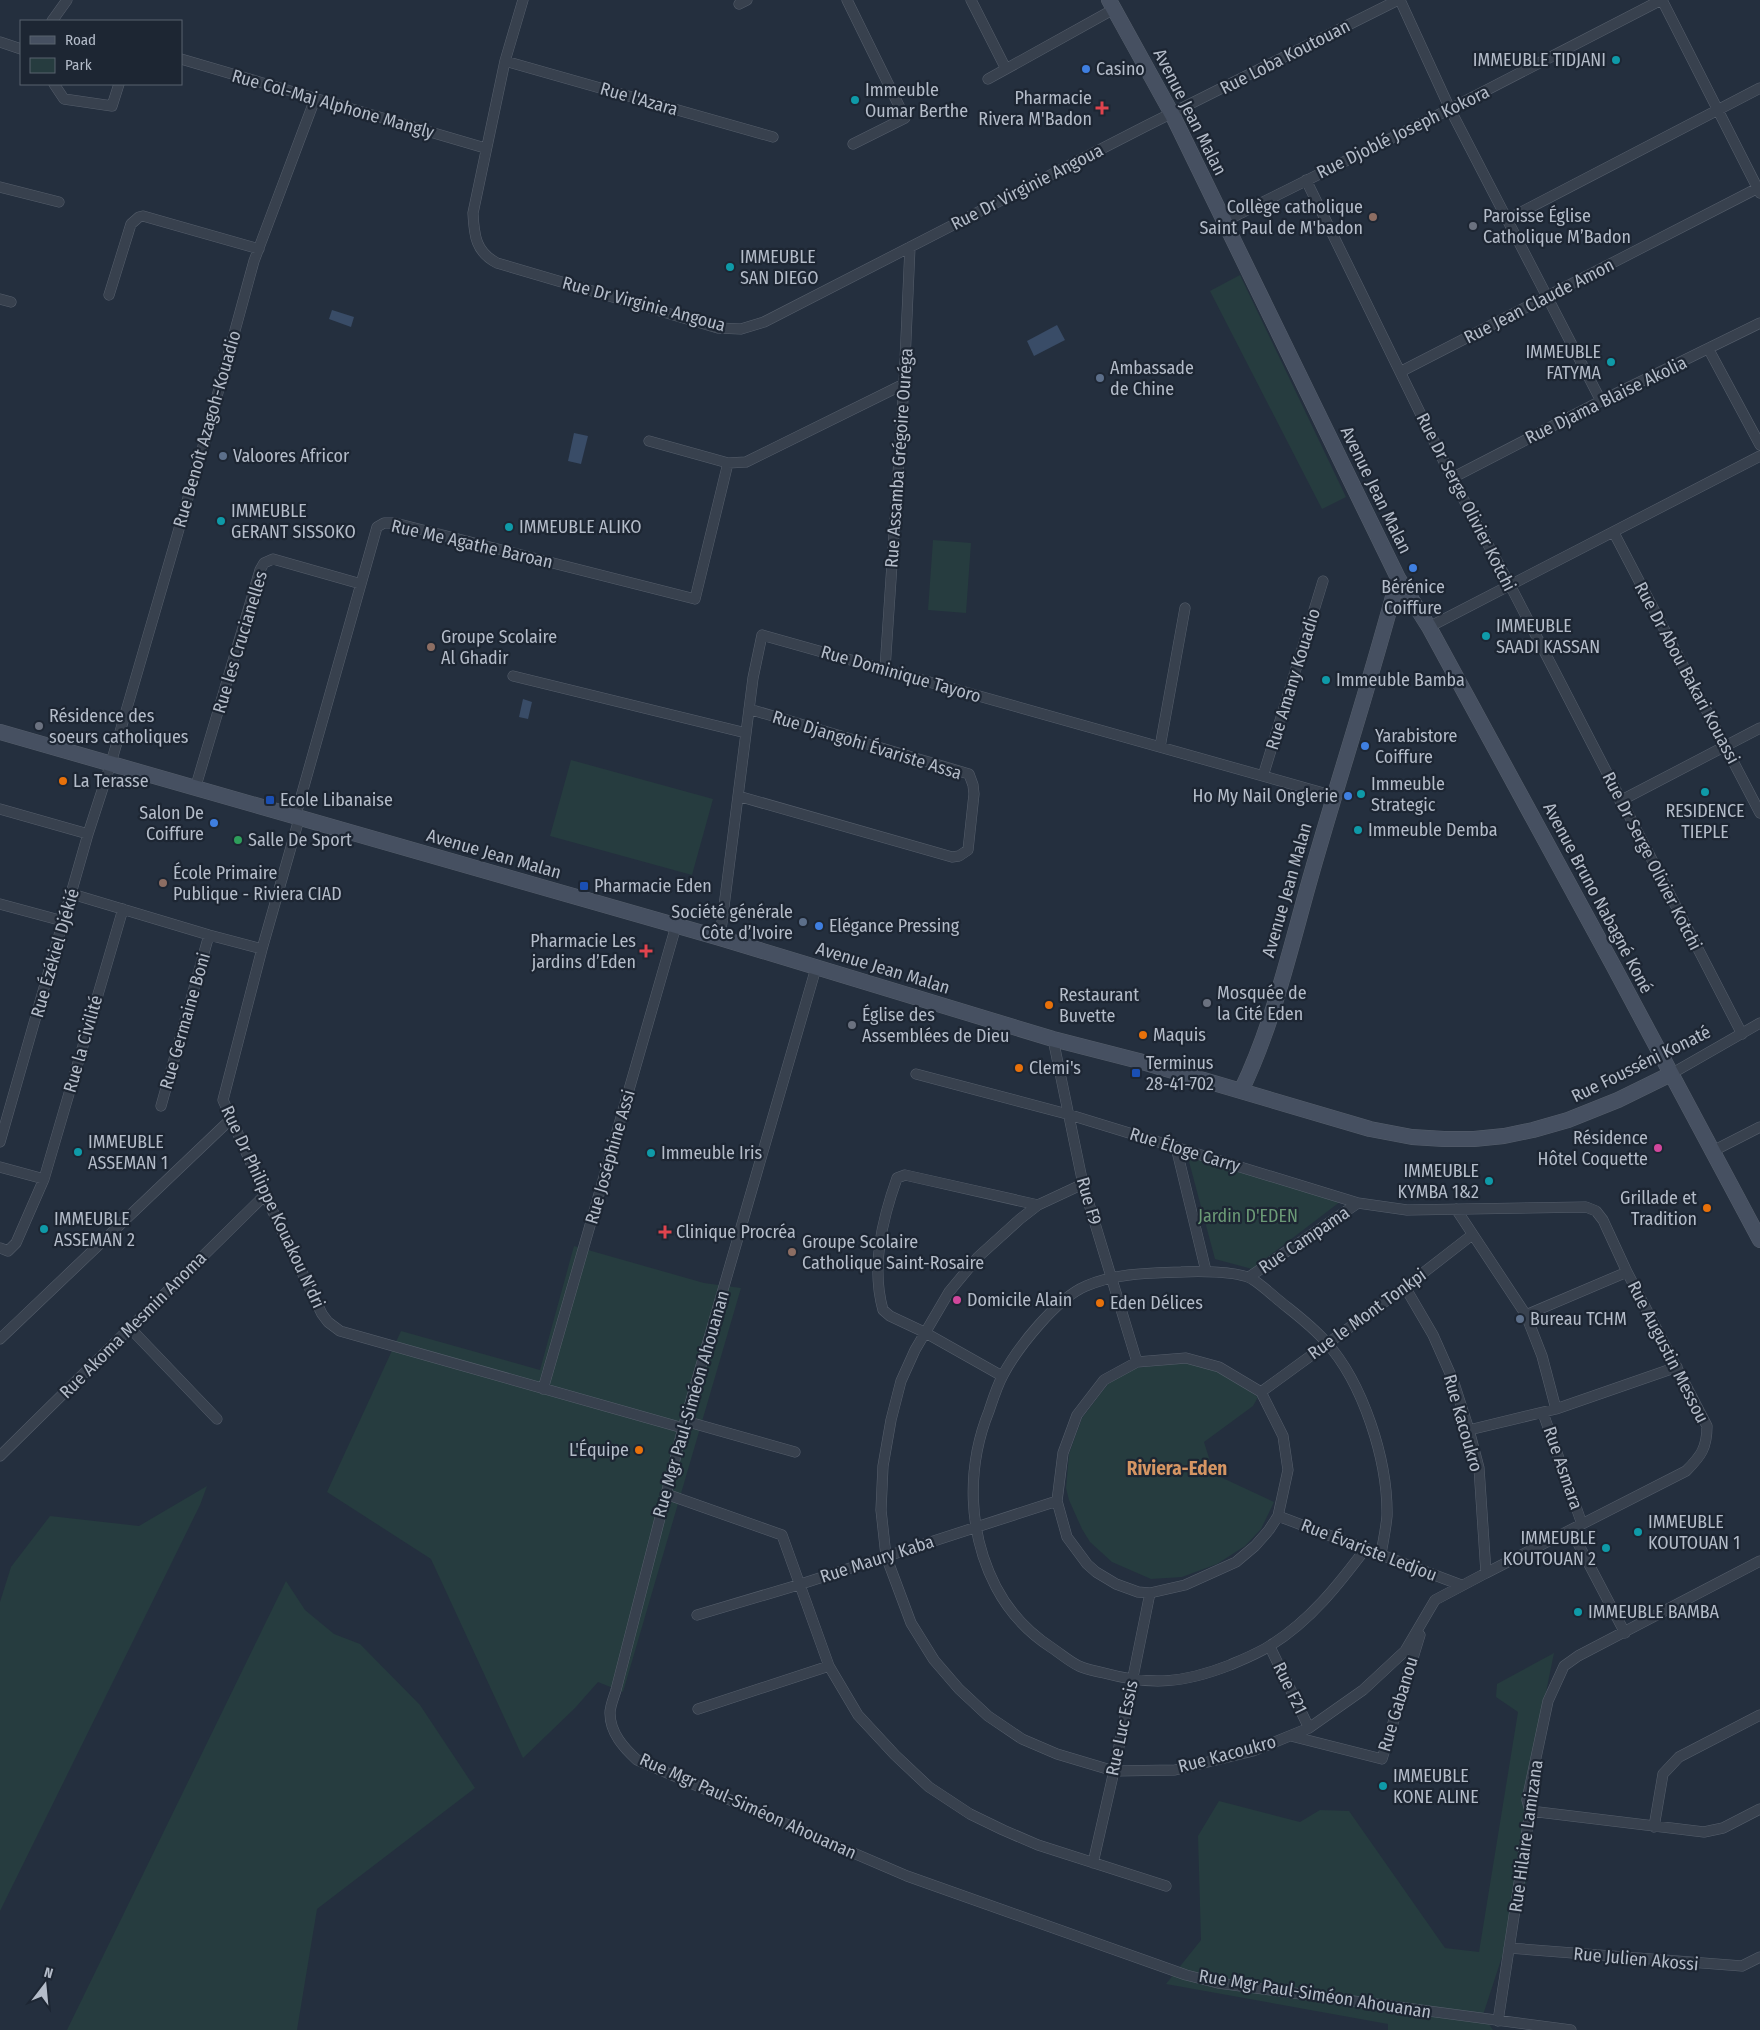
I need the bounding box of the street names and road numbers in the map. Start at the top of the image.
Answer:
street label: Rue Loba Koutouan [1216,15,1354,99]
street label: Avenue Jean Malan [1149,45,1231,179]
street label: Rue Col-Maj Alphone Mangly [229,65,437,143]
street label: Rue l'Azara [598,77,680,121]
street label: Rue Djoblé Joseph Kokora [1313,81,1493,183]
street label: Rue Dr Virginie Angoua [947,139,1107,235]
street label: Rue Jean Claude Amon [1460,254,1618,348]
street label: Rue Dr Virginie Angoua [560,272,728,336]
street label: Rue Benoît Azagoh-Kouadio [168,328,246,530]
street label: Rue Assamba Grégoire Ouréga [880,347,918,569]
street label: Rue Djama Blaise Akolia [1522,351,1691,449]
street label: Rue Dr Serge Olivier Kotchi [1411,409,1521,595]
street label: Avenue Jean Malan [1336,423,1416,557]
street label: Rue Me Agathe Baroan [389,515,555,573]
street label: Rue les Crucianelles [208,568,272,716]
street label: Rue Dr Abou Bakari Kouassi [1630,578,1744,768]
street label: Rue Amany Kouadio [1261,606,1325,752]
street label: Rue Dominique Tayoro [818,641,984,707]
street label: Rue Djangohi Évariste Assa [770,705,965,784]
street label: Rue Dr Serge Olivier Kotchi [1597,768,1707,954]
street label: Avenue Bruno Nabagné Koné [1538,799,1658,997]
street label: Avenue Jean Malan [1257,820,1317,960]
street label: Avenue Jean Malan [424,824,564,884]
street label: Rue Ézékiel Djékié [25,886,84,1020]
street label: Avenue Jean Malan [813,937,953,999]
street label: Rue Germaine Boni [155,950,215,1092]
street label: Rue la Civilité [59,993,107,1095]
street label: Rue Fousséni Konaté [1568,1021,1714,1107]
street label: Rue Joséphine Assi [580,1087,640,1227]
street label: Rue Dr Philippe Kouakou N'dri [216,1102,330,1312]
street label: Rue Éloge Carry [1127,1122,1243,1177]
street label: Rue F9 [1072,1175,1106,1227]
street label: Rue Campama [1254,1201,1354,1278]
street label: Rue Akoma Mesmin Anoma [55,1247,211,1403]
street label: Rue le Mont Tonkpi [1304,1264,1430,1364]
street label: Rue Augustin Messou [1623,1277,1713,1427]
street label: Rue Mgr Paul-Siméon Ahouanan [648,1288,734,1520]
street label: Rue Kacoukro [1439,1372,1487,1474]
street label: Rue Asmara [1538,1423,1588,1513]
street label: Rue Évariste Ledjou [1298,1513,1440,1586]
street label: Rue Maury Kaba [817,1530,937,1588]
street label: Rue Gabanou [1373,1654,1423,1754]
street label: Rue F21 [1268,1659,1312,1717]
street label: Rue Luc Essis [1101,1678,1143,1778]
street label: Rue Kacoukro [1176,1730,1278,1778]
street label: Rue Mgr Paul-Siméon Ahouanan [636,1748,860,1864]
street label: Rue Hilaire Lamizana [1504,1758,1548,1914]
street label: Rue Julien Akossi [1573,1943,1699,1975]
street label: Rue Mgr Paul-Siméon Ahouanan [1197,1965,1433,2023]

